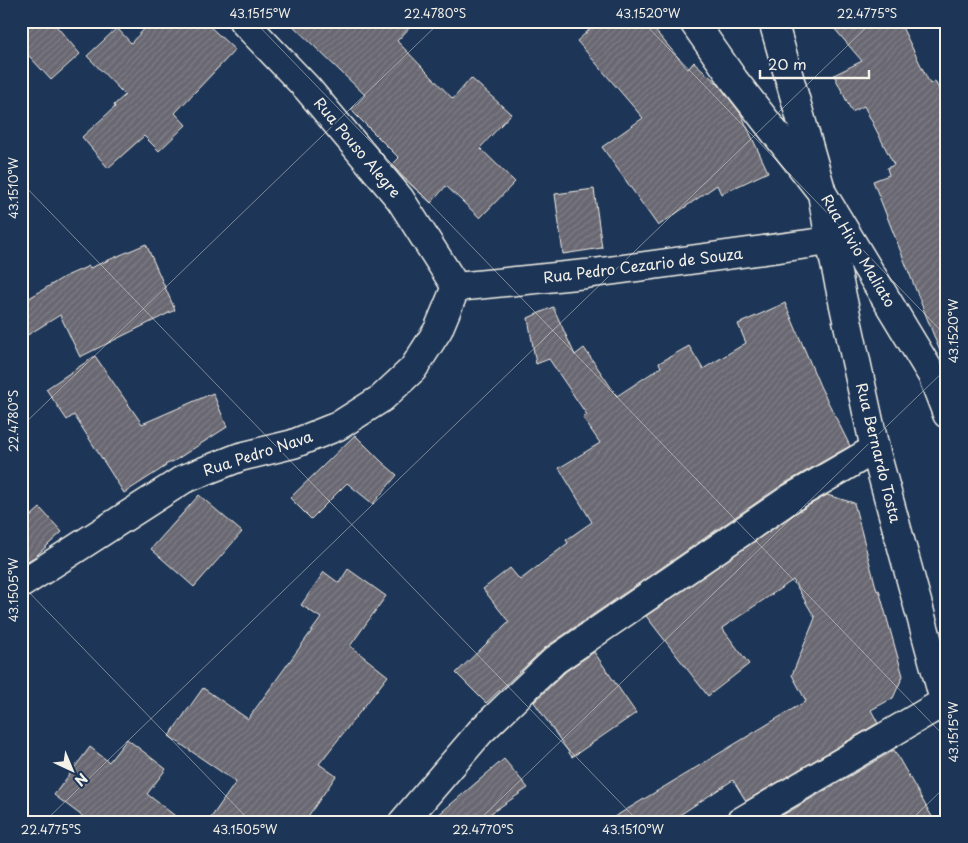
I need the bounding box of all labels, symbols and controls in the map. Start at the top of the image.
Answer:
text: 43.1515°W [230,4,291,22]
text: 22.4780°S [404,4,466,22]
text: 43.1520°W [616,4,681,22]
text: 22.4775°S [837,4,897,22]
scale bar [760,48,869,80]
text: 20 m [768,52,807,75]
street label: Rua Pouso Alegre [309,92,407,202]
text: 43.1510°W [4,156,22,219]
street label: Rua Hivio Maliato [816,189,902,311]
street label: Rua Pedro Cezario de Souza [542,241,745,288]
text: 43.1520°W [944,298,962,363]
street label: Rua Bernardo Tosta [851,380,908,526]
text: 22.4780°S [4,390,22,452]
street label: Rua Pedro Nava [200,424,316,481]
text: 43.1505°W [4,557,22,622]
text: 43.1515°W [944,701,962,762]
north arrow [48,746,98,796]
text: N [70,768,93,791]
text: 22.4775°S [21,820,81,838]
text: 43.1505°W [213,820,278,838]
text: 22.4770°S [452,820,514,838]
text: 43.1510°W [602,820,665,838]

